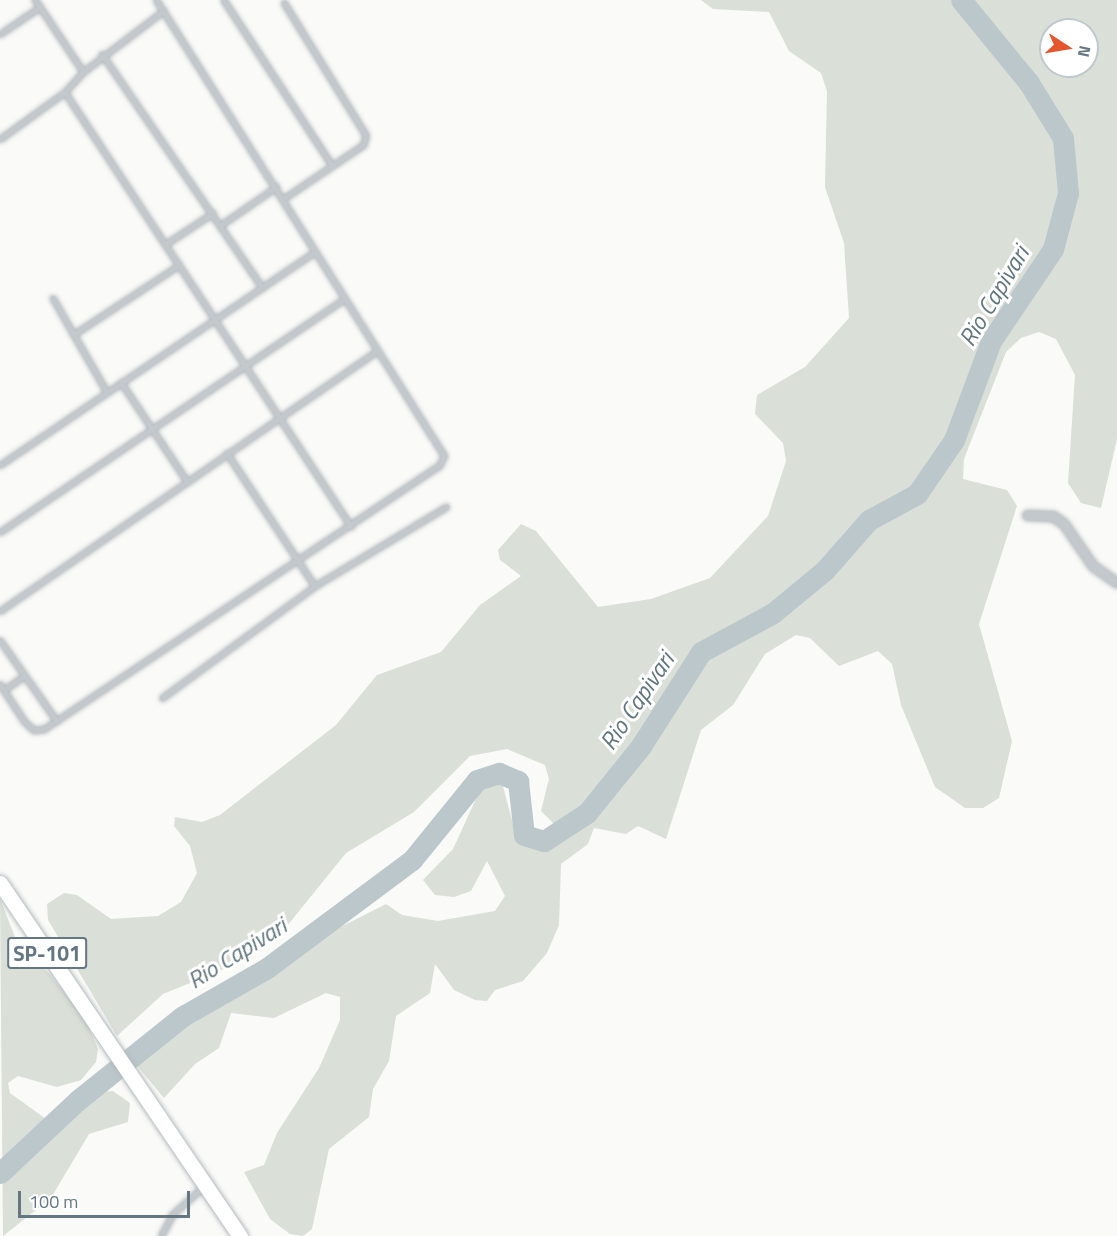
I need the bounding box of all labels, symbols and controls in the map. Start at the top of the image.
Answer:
north arrow [1039,18,1099,78]
text: N [1072,43,1098,59]
water label: Rio Capivari [953,241,1035,351]
water label: Rio Capivari [594,647,680,755]
water label: Rio Capivari [182,911,292,995]
road number: SP-101 [6,935,88,971]
scale bar [21,1179,194,1217]
text: 100 m [29,1188,78,1215]

